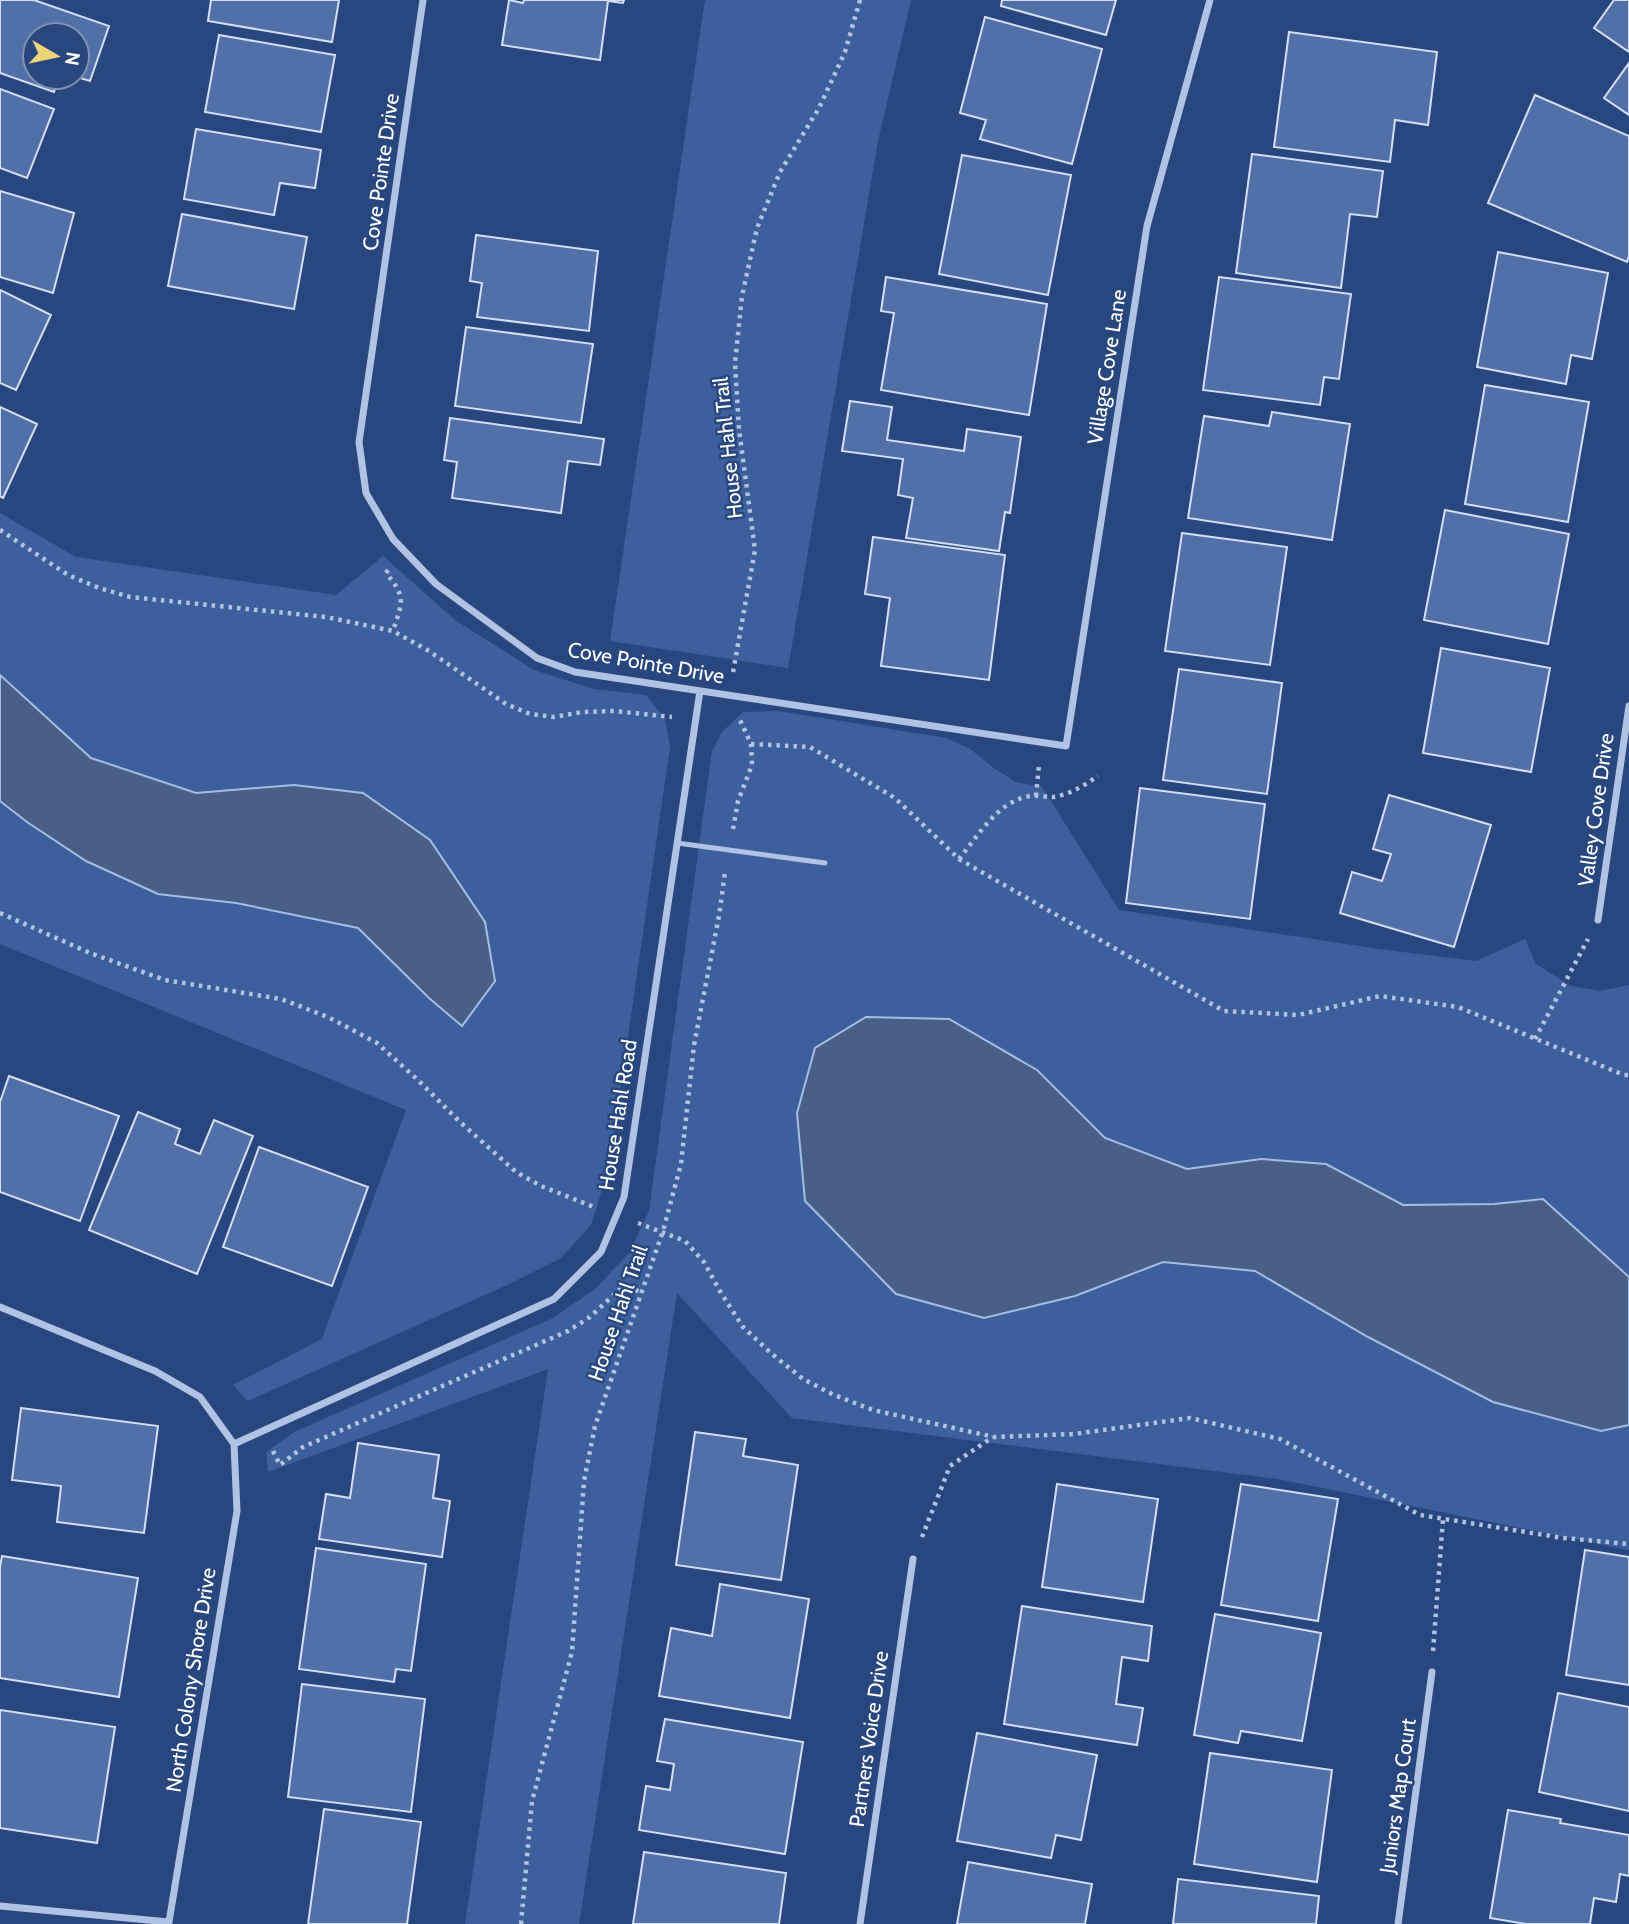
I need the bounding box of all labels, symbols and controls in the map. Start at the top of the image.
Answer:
north arrow [21,21,91,91]
text: N [60,50,85,67]
street label: Cove Pointe Drive [357,91,404,252]
street label: Village Cove Lane [1082,287,1131,446]
street label: House Hahl Trail [708,376,747,520]
street label: Cove Pointe Drive [566,636,727,689]
street label: Valley Cove Drive [1572,731,1619,888]
street label: House Hahl Road [593,1038,642,1192]
street label: House Hahl Trail [583,1241,653,1384]
street label: North Colony Shore Drive [160,1566,221,1794]
street label: Partners Voice Drive [844,1649,893,1829]
street label: Juniors Map Court [1374,1717,1421,1876]

